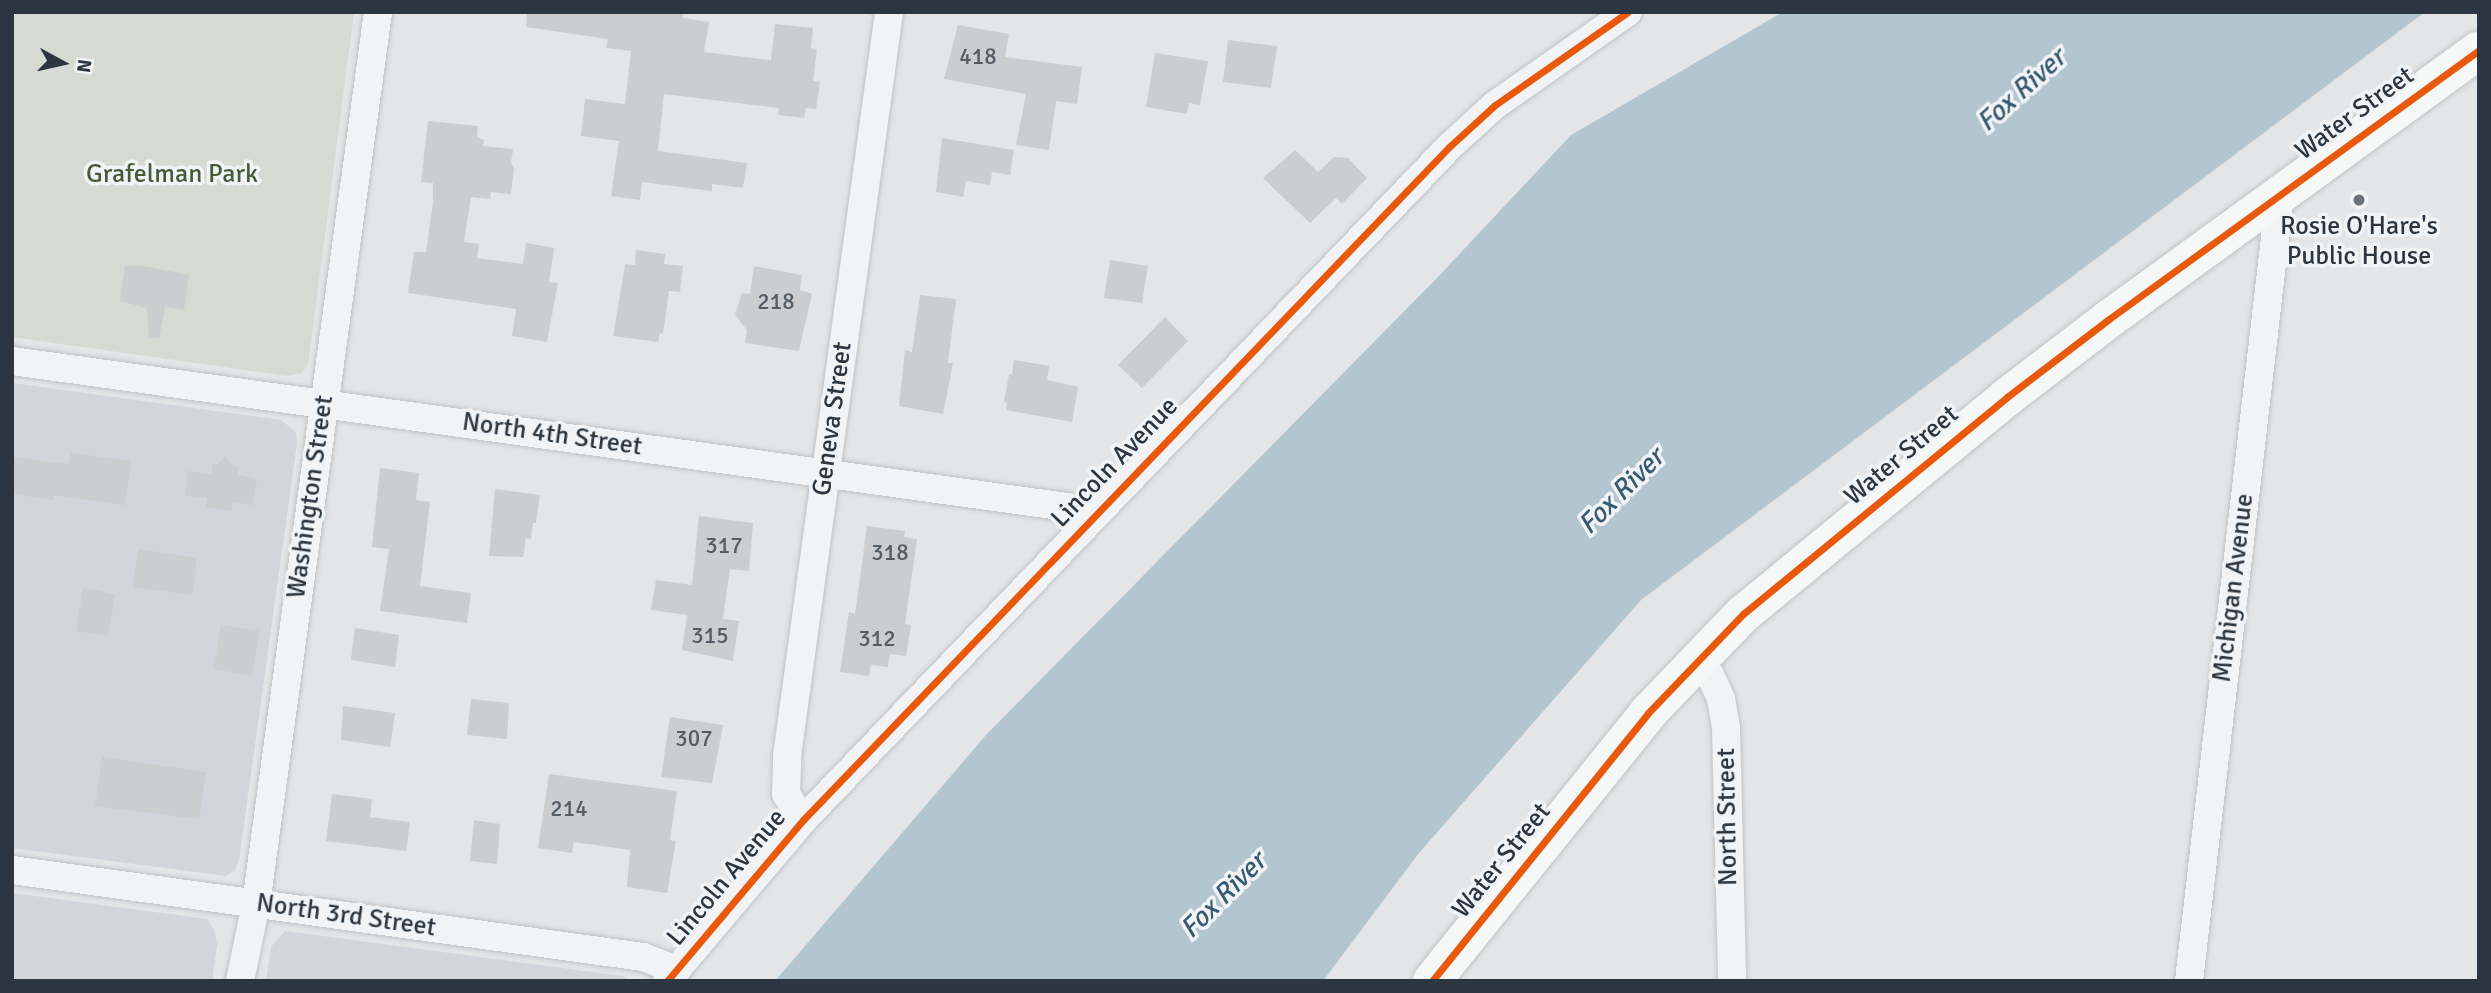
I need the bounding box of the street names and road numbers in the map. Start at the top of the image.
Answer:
street label: Water Street [2290,61,2420,167]
street label: Geneva Street [807,340,859,498]
street label: Lincoln Avenue [1045,391,1185,535]
street label: Washington Street [281,393,341,601]
street label: Water Street [1839,399,1965,513]
street label: North 4th Street [460,407,644,463]
street label: Michigan Avenue [2207,492,2261,684]
street label: North Street [1711,748,1745,886]
street label: Water Street [1446,797,1558,925]
street label: Lincoln Avenue [661,803,793,953]
street label: North 3rd Street [254,888,438,944]

